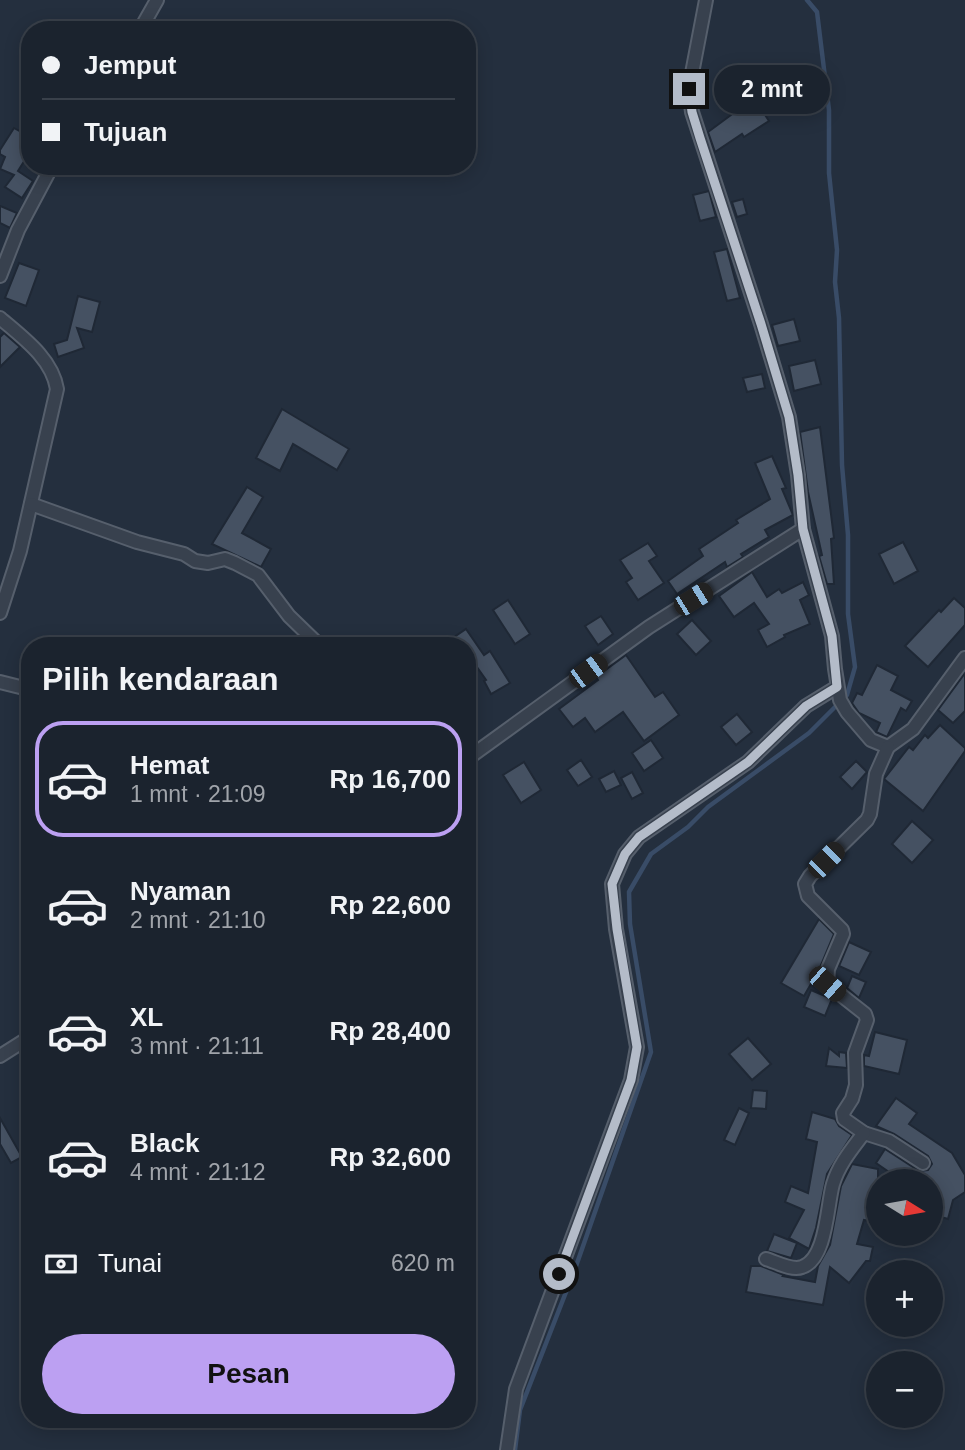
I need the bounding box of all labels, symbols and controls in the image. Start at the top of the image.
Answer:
text: Jemput [84,50,176,80]
callout: 2 mnt [714,64,829,114]
route end [673,73,705,105]
text: 2 mnt [741,76,803,102]
text: Tujuan [84,117,167,147]
car [670,579,717,619]
car [565,650,612,692]
text: Pilih kendaraan [42,661,279,697]
icon: car [46,748,109,811]
text: Hemat [130,750,209,780]
text: Rp 16,700 [330,764,451,794]
text: 1 mnt · 21:09 [130,781,266,807]
car [804,838,849,882]
icon: car [46,874,109,937]
text: Nyaman [130,876,231,906]
text: Rp 22,600 [330,890,451,920]
text: 2 mnt · 21:10 [130,907,266,933]
car [805,962,850,1006]
icon: car [46,1000,109,1063]
text: XL [130,1002,163,1032]
text: Rp 28,400 [330,1016,451,1046]
text: 3 mnt · 21:11 [130,1033,264,1059]
icon: car [46,1126,109,1189]
text: Black [130,1128,199,1158]
text: Rp 32,600 [330,1142,451,1172]
text: 4 mnt · 21:12 [130,1159,266,1185]
north arrow [866,1169,943,1246]
map controls [866,1169,943,1428]
icon: cash [42,1245,80,1283]
text: Tunai [98,1248,162,1278]
text: 620 m [391,1250,455,1276]
route start [543,1258,575,1290]
button: + [866,1260,943,1337]
button: Pesan [42,1334,455,1414]
button: − [866,1351,943,1428]

